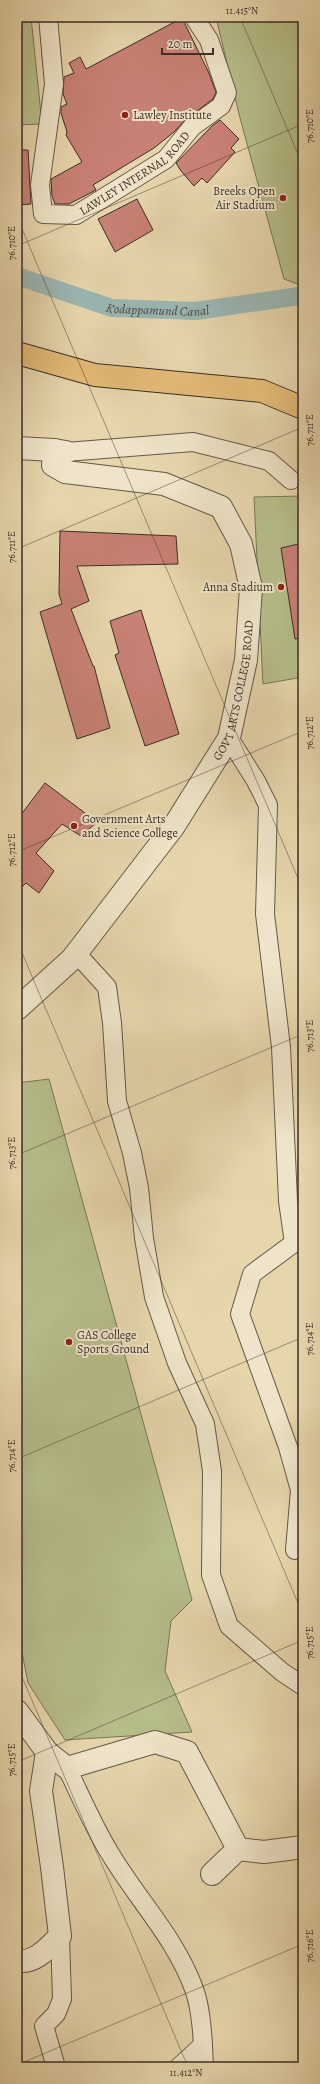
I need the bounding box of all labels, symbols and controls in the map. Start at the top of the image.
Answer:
text: 11.415°N [226,4,258,17]
scale bar [162,30,213,56]
text: 20 m [168,36,192,52]
place label: Lawley Institute [133,107,212,123]
text: 76.710°E [303,109,316,143]
marker: Lawley Institute [120,110,130,120]
street label: LAWLEY INTERNAL ROAD [76,128,193,219]
place label: Breeks Open Air Stadium [213,183,275,213]
marker: Breeks Open Air Stadium [278,193,288,203]
text: 76.710°E [5,226,18,260]
water label: Kodappamund Canal [104,299,211,320]
text: 76.711°E [303,414,316,446]
text: 76.711°E [5,531,18,563]
place label: Anna Stadium [202,579,273,595]
marker: Anna Stadium [276,582,286,592]
street label: GOVT ARTS COLLEGE ROAD [209,620,257,763]
text: 76.712°E [303,716,316,750]
place label: Government Arts and Science College [82,811,178,841]
marker: Government Arts and Science College [69,821,79,831]
text: 76.712°E [5,833,18,867]
text: 76.713°E [303,1020,316,1052]
text: 76.713°E [5,1137,18,1169]
text: 76.714°E [303,1322,316,1355]
place label: GAS College Sports Ground [77,1327,150,1357]
marker: GAS College Sports Ground [64,1337,74,1347]
text: 76.714°E [5,1439,18,1472]
text: 76.715°E [303,1627,316,1659]
text: 76.715°E [5,1744,18,1776]
text: 76.716°E [303,1929,316,1963]
text: 11.412°N [170,2066,202,2079]

